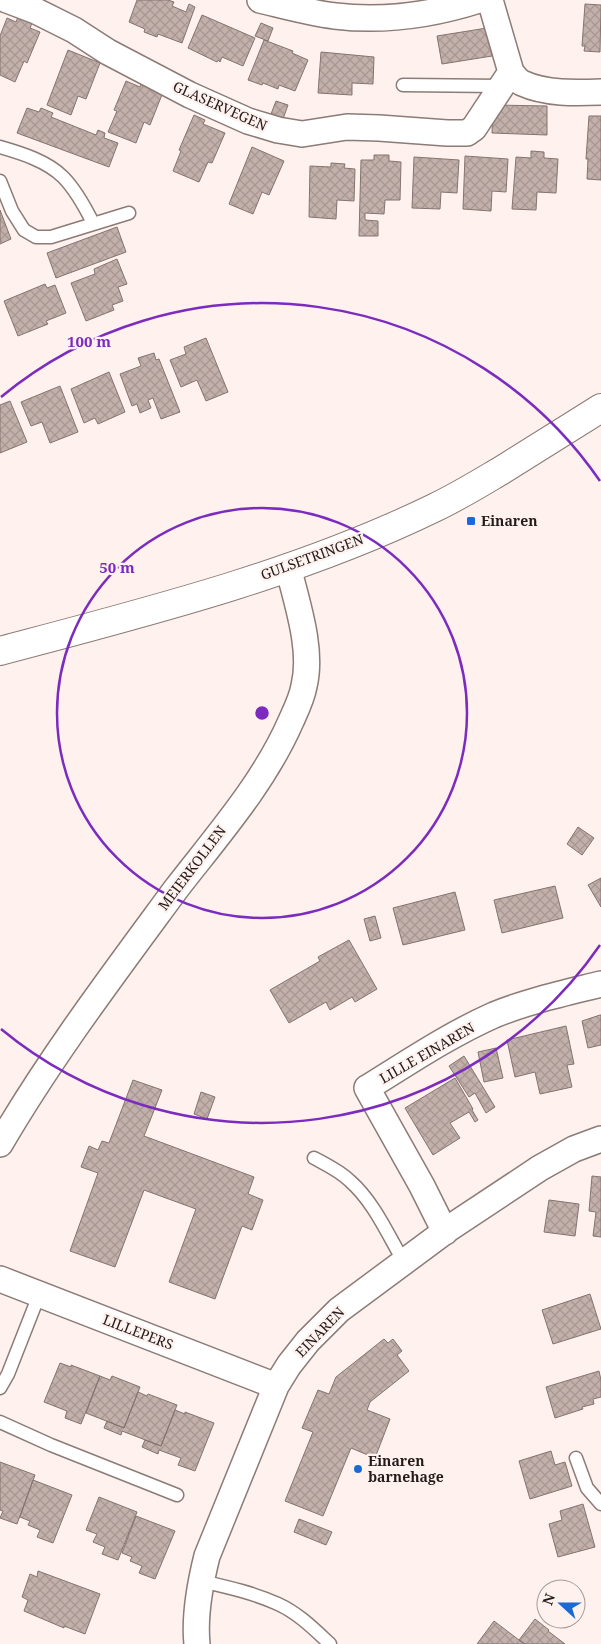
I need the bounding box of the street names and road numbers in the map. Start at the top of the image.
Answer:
street label: GLASERVEGEN [170,76,271,135]
street label: GULSETRINGEN [258,529,366,584]
street label: MEIERKOLLEN [153,821,230,914]
street label: LILLE EINAREN [376,1018,478,1087]
street label: EINAREN [291,1302,349,1361]
street label: LILLEPERS [100,1309,176,1354]

